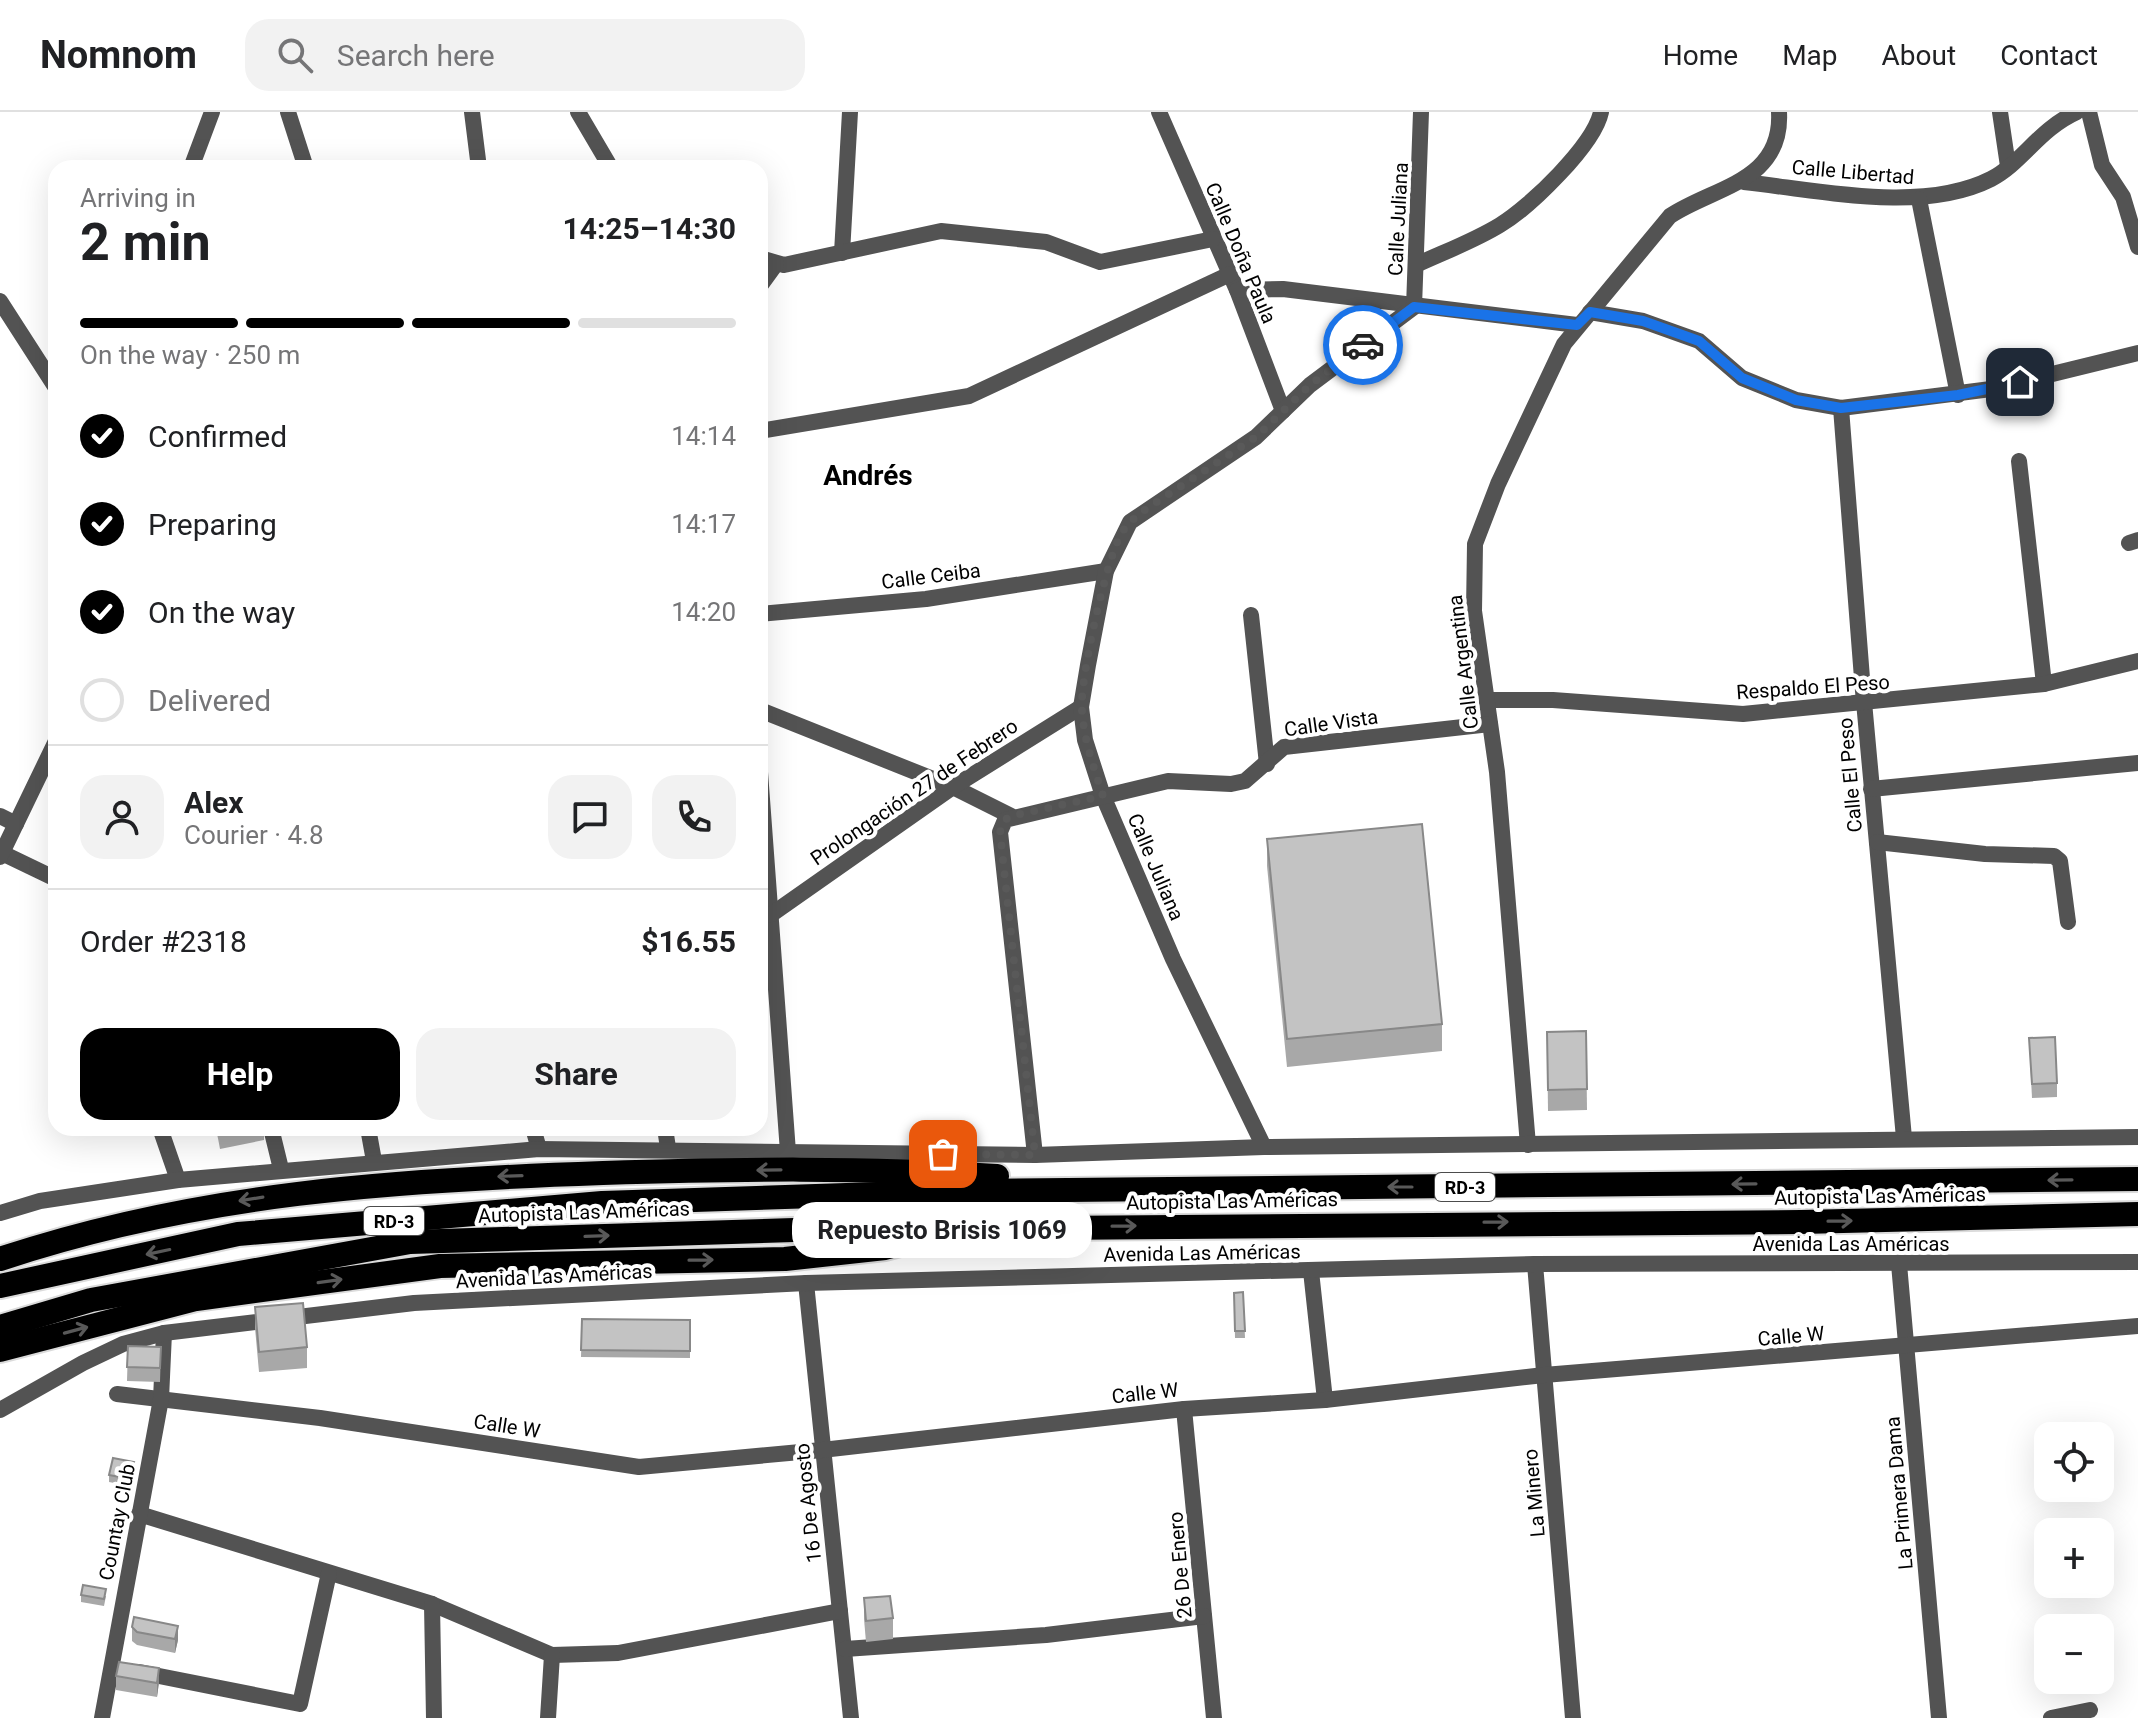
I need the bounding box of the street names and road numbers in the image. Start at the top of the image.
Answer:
street label: Calle Libertad [1791,155,1915,189]
street label: Calle Juliana [1383,162,1413,276]
street label: Calle Doña Paula [1200,179,1282,327]
street label: Calle Ceiba [880,558,982,594]
street label: Calle Argentina [1443,594,1483,730]
street label: Respaldo El Peso [1735,670,1891,704]
street label: Calle Vista [1283,705,1379,741]
street label: Prolongación 27 de Febrero [806,714,1022,870]
street label: Calle El Peso [1833,717,1867,833]
street label: Calle Juliana [1123,810,1189,924]
road number: RD-3 [1435,1173,1495,1201]
street label: Autopista Las Américas [1774,1182,1986,1210]
street label: Autopista Las Américas [1126,1187,1338,1215]
street label: Autopista Las Américas [478,1196,690,1228]
road number: RD-3 [364,1207,424,1235]
street label: Avenida Las Américas [1752,1232,1950,1256]
street label: Avenida Las Américas [1103,1239,1301,1267]
street label: Avenida Las Américas [455,1259,653,1293]
street label: Calle W [1757,1321,1826,1351]
street label: Calle W [1110,1378,1180,1408]
street label: Calle W [472,1409,542,1443]
street label: La Primera Dama [1880,1415,1918,1571]
street label: 16 De Agosto [790,1442,826,1564]
street label: La Minero [1518,1448,1550,1538]
street label: Countay Club [94,1462,140,1582]
street label: 26 De Enero [1163,1511,1197,1619]

